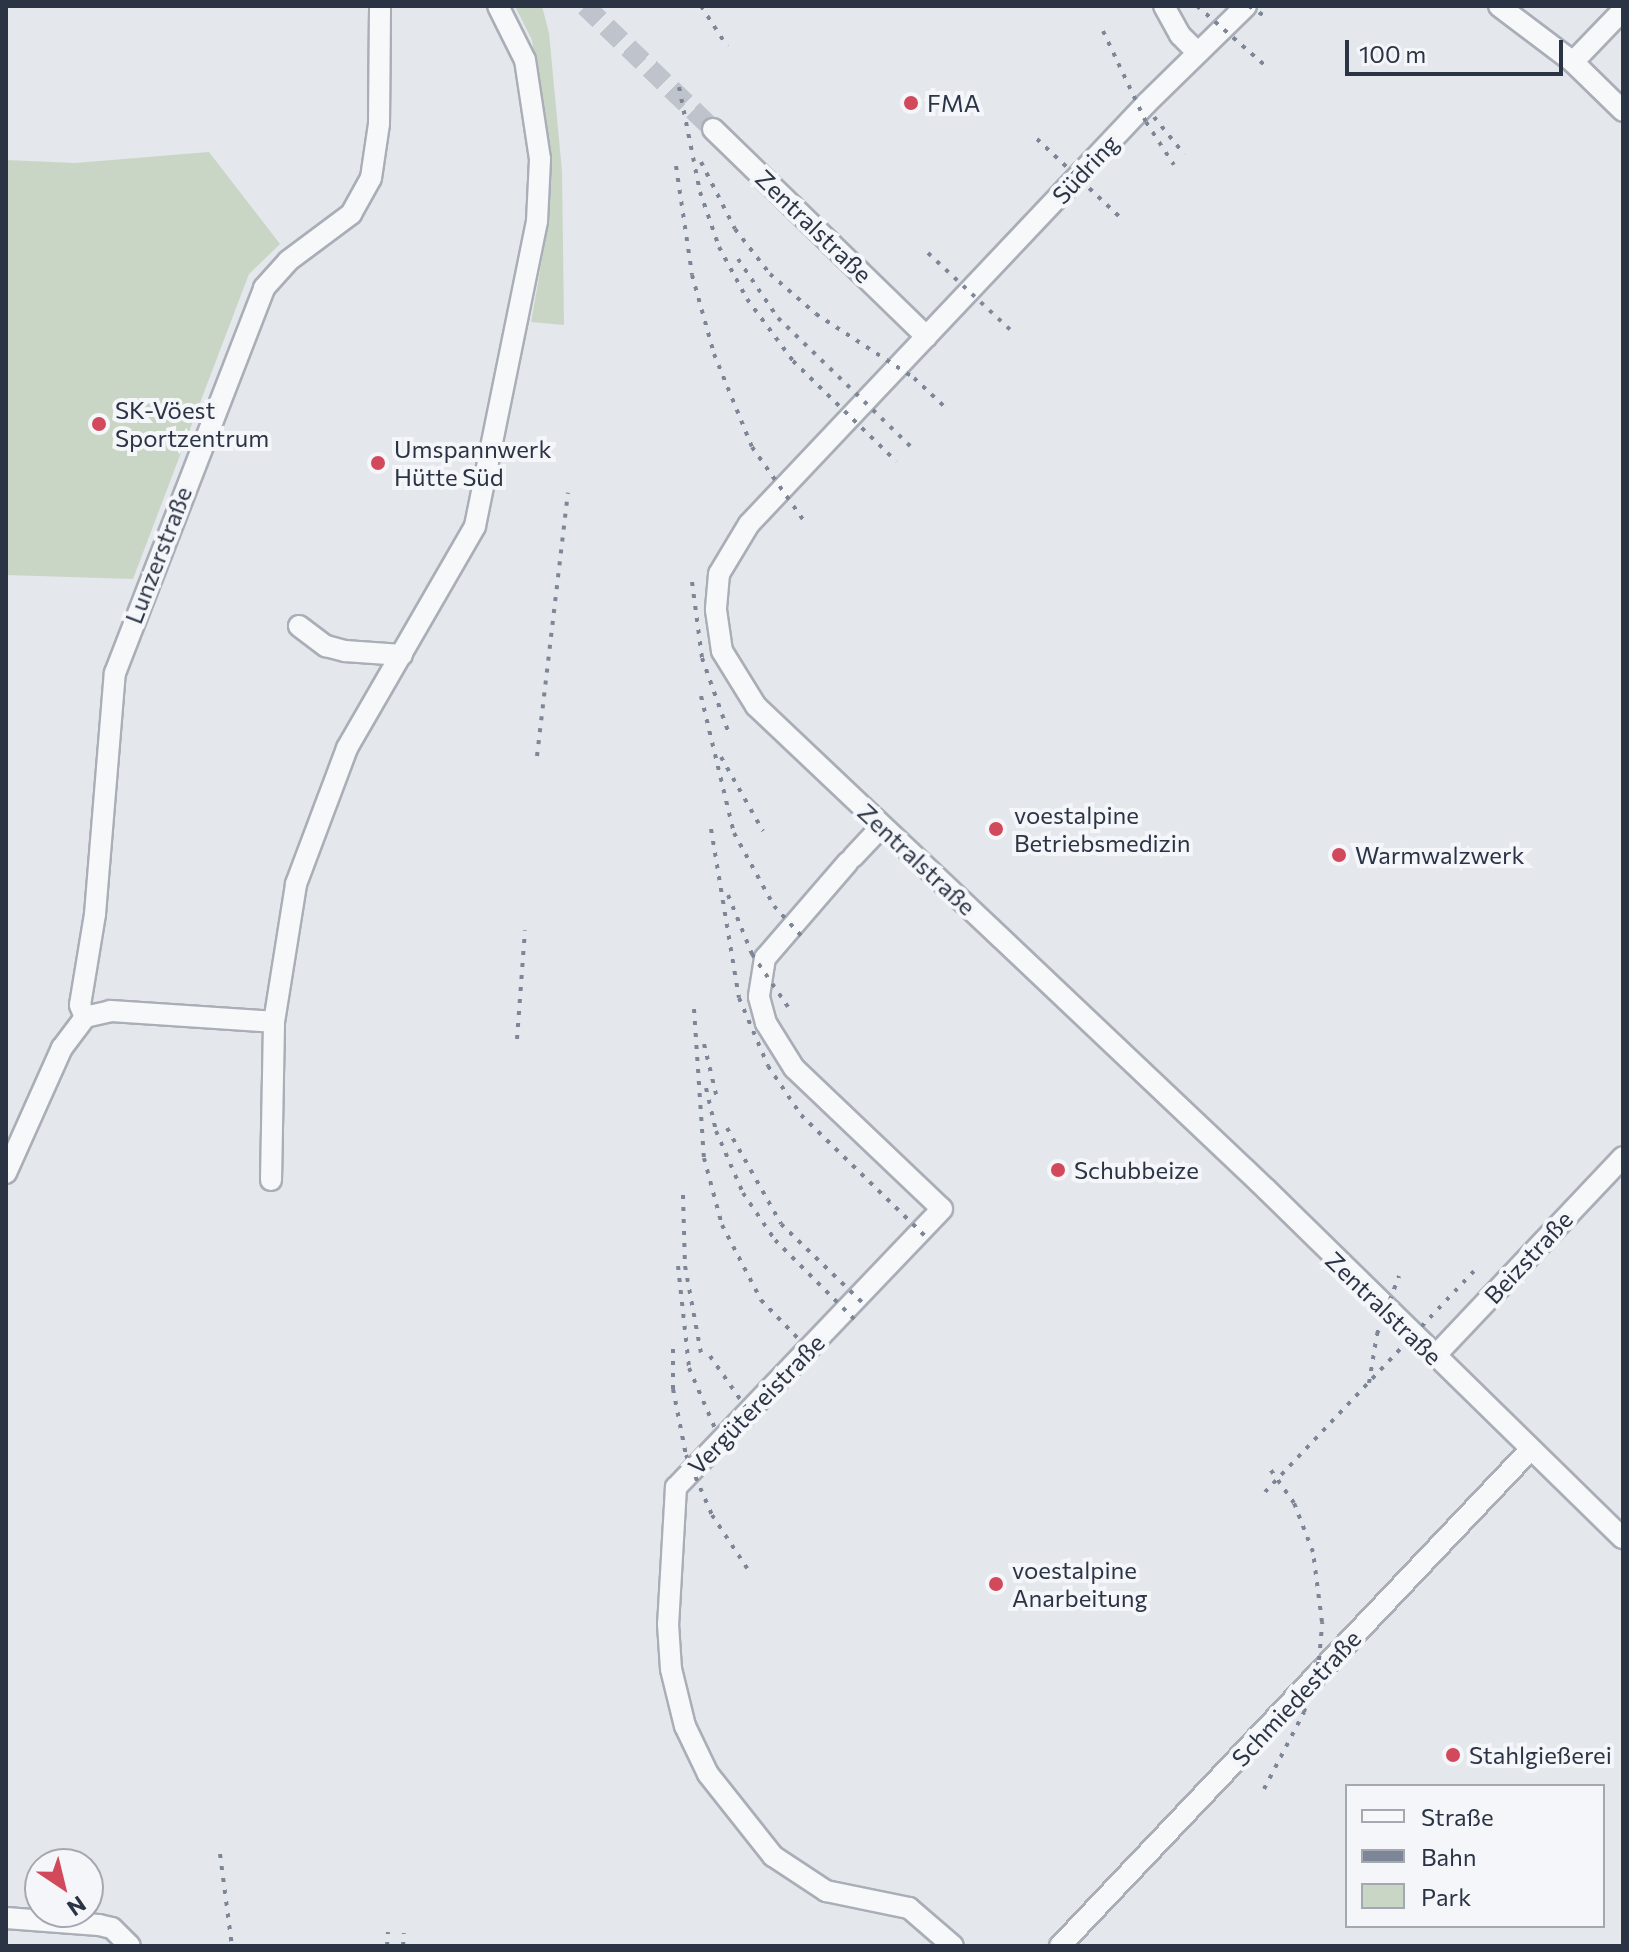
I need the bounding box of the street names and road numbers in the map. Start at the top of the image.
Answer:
street label: Südring [1046,129,1124,209]
street label: Zentralstraße [750,163,878,289]
street label: Lunzerstraße [119,482,197,628]
street label: Zentralstraße [852,797,982,921]
street label: Beizstraße [1478,1205,1578,1309]
street label: Zentralstraße [1320,1245,1448,1371]
street label: Vergütereistraße [682,1328,830,1480]
street label: Schmiedestraße [1226,1624,1366,1772]

